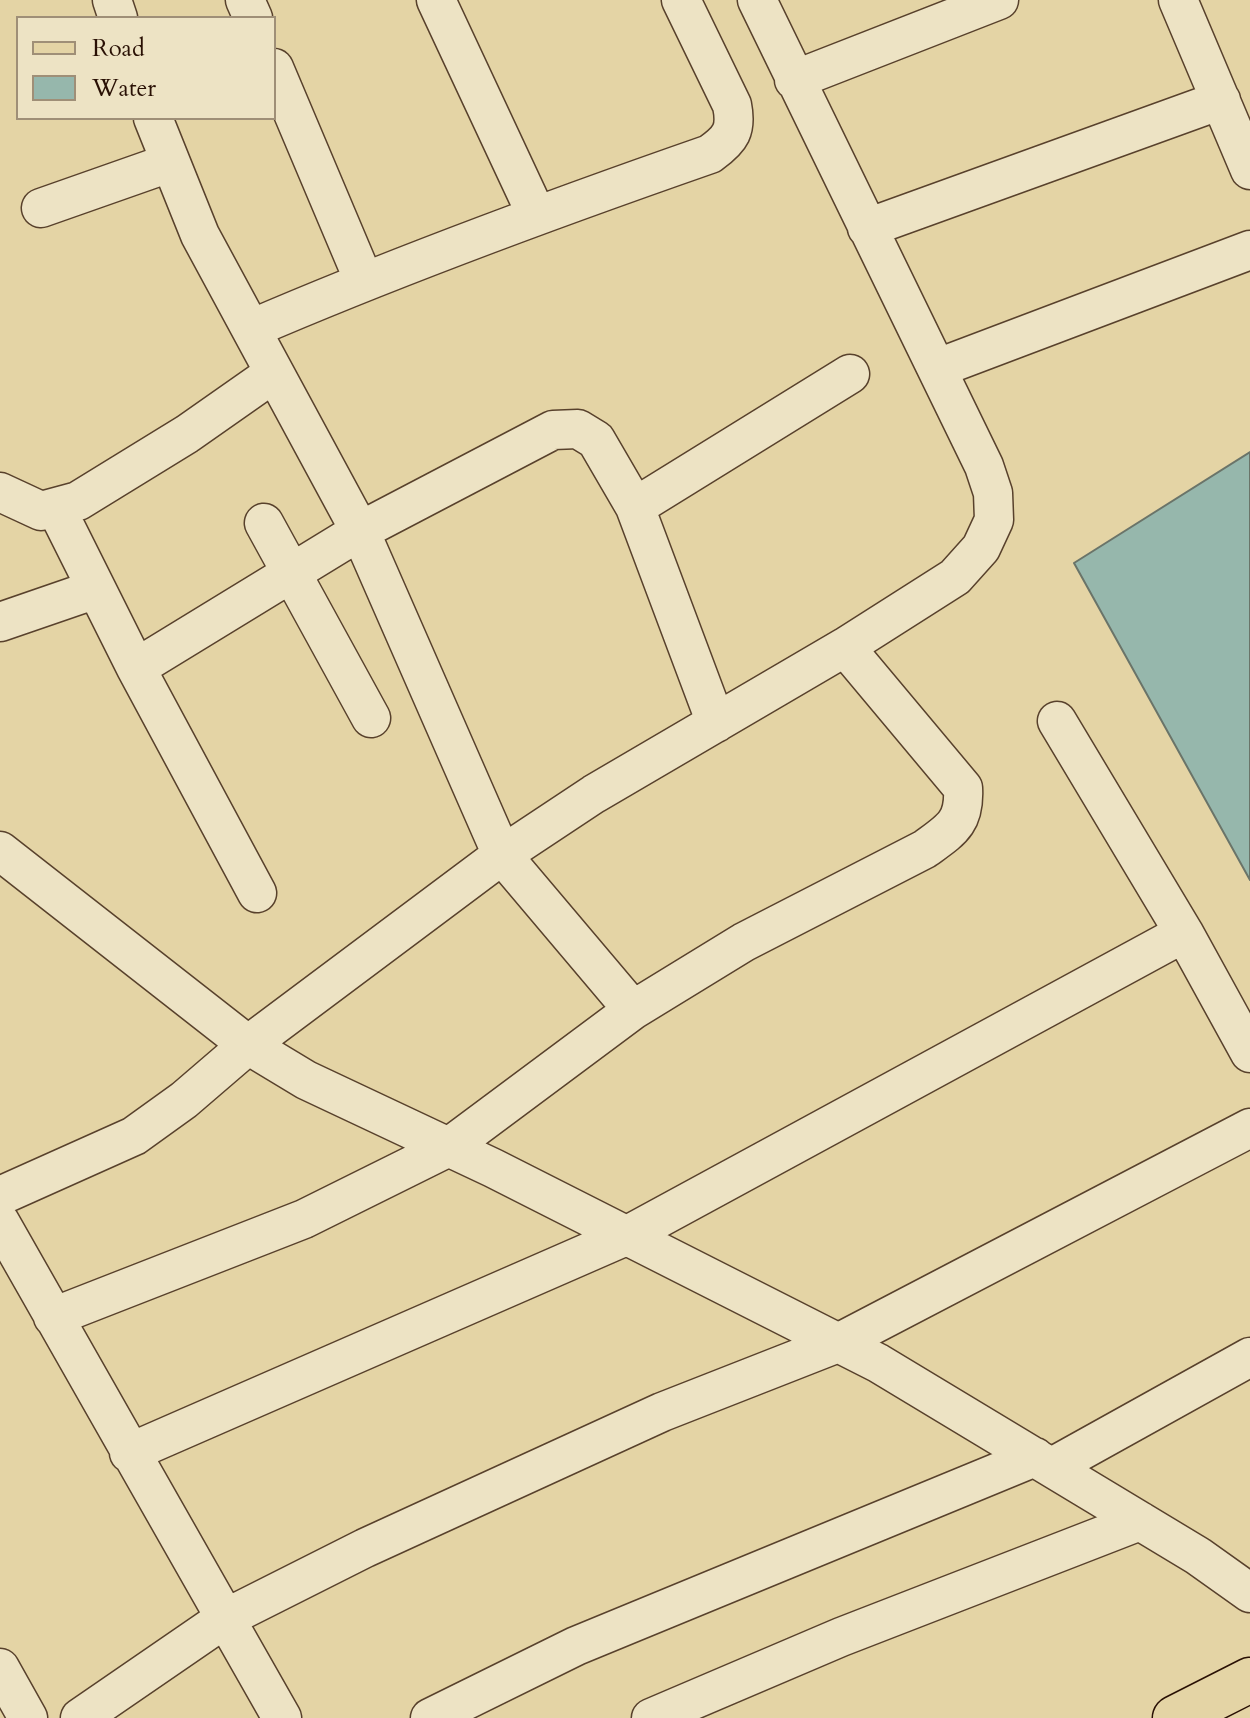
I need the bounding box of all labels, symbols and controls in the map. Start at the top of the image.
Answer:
legend [16,16,276,120]
text: Road [92,32,145,65]
text: Water [92,72,156,105]

